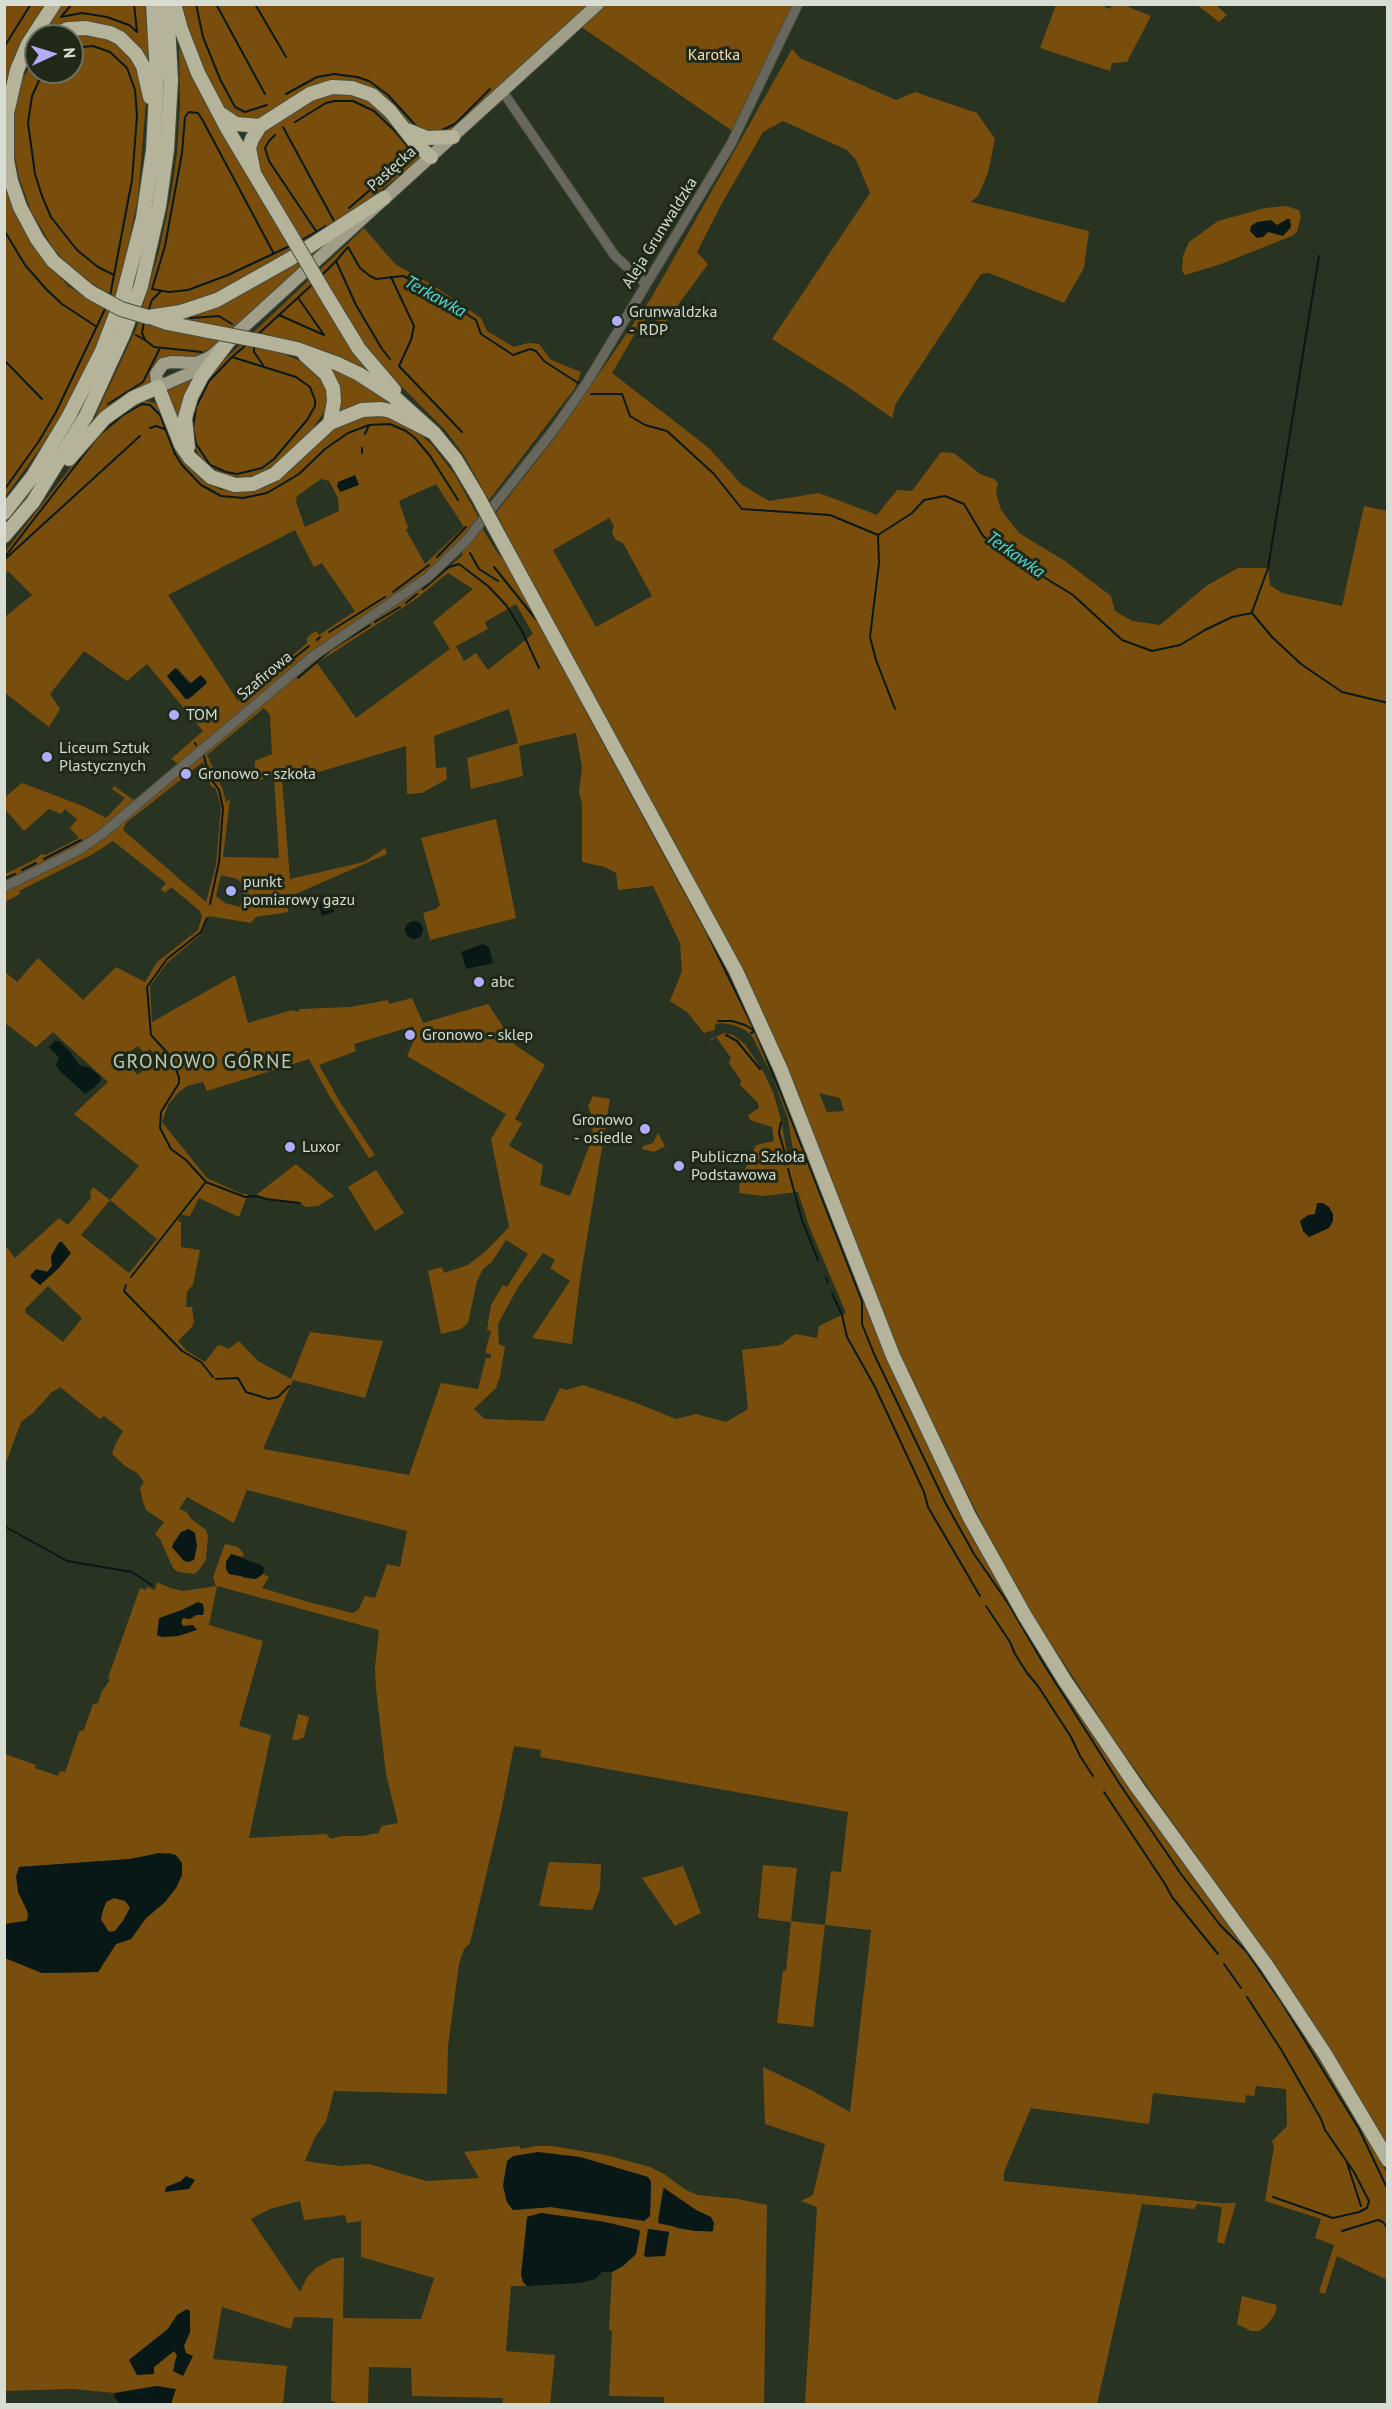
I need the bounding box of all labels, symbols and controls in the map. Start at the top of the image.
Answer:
north arrow [24,24,84,84]
park label: Karotka [688,45,740,65]
text: N [60,47,80,59]
street label: Pasłęcka [364,142,420,196]
street label: Aleja Grunwaldzka [618,174,702,292]
water label: Terkawka [400,271,470,323]
place label: Grunwaldzka - RDP [629,302,717,340]
marker: Grunwaldzka - RDP [610,314,624,328]
water label: Terkawka [981,527,1049,583]
street label: Szafirowa [234,648,296,704]
place label: TOM [186,705,218,725]
marker: TOM [167,708,181,722]
place label: Liceum Sztuk Plastycznych [59,738,150,776]
marker: Liceum Sztuk Plastycznych [40,750,54,764]
place label: Gronowo - szkoła [198,764,316,784]
marker: Gronowo - szkoła [179,767,193,781]
place label: punkt pomiarowy gazu [243,872,355,910]
marker: punkt pomiarowy gazu [224,884,238,898]
place label: abc [491,972,515,992]
marker: abc [472,975,486,989]
place label: Gronowo - sklep [422,1025,533,1045]
marker: Gronowo - sklep [403,1028,417,1042]
district label: GRONOWO GÓRNE [113,1050,293,1074]
place label: Gronowo - osiedle [572,1110,633,1148]
marker: Gronowo - osiedle [638,1122,652,1136]
place label: Luxor [302,1137,340,1157]
marker: Luxor [283,1140,297,1154]
place label: Publiczna Szkoła Podstawowa [691,1147,805,1185]
marker: Publiczna Szkoła Podstawowa [672,1159,686,1173]

